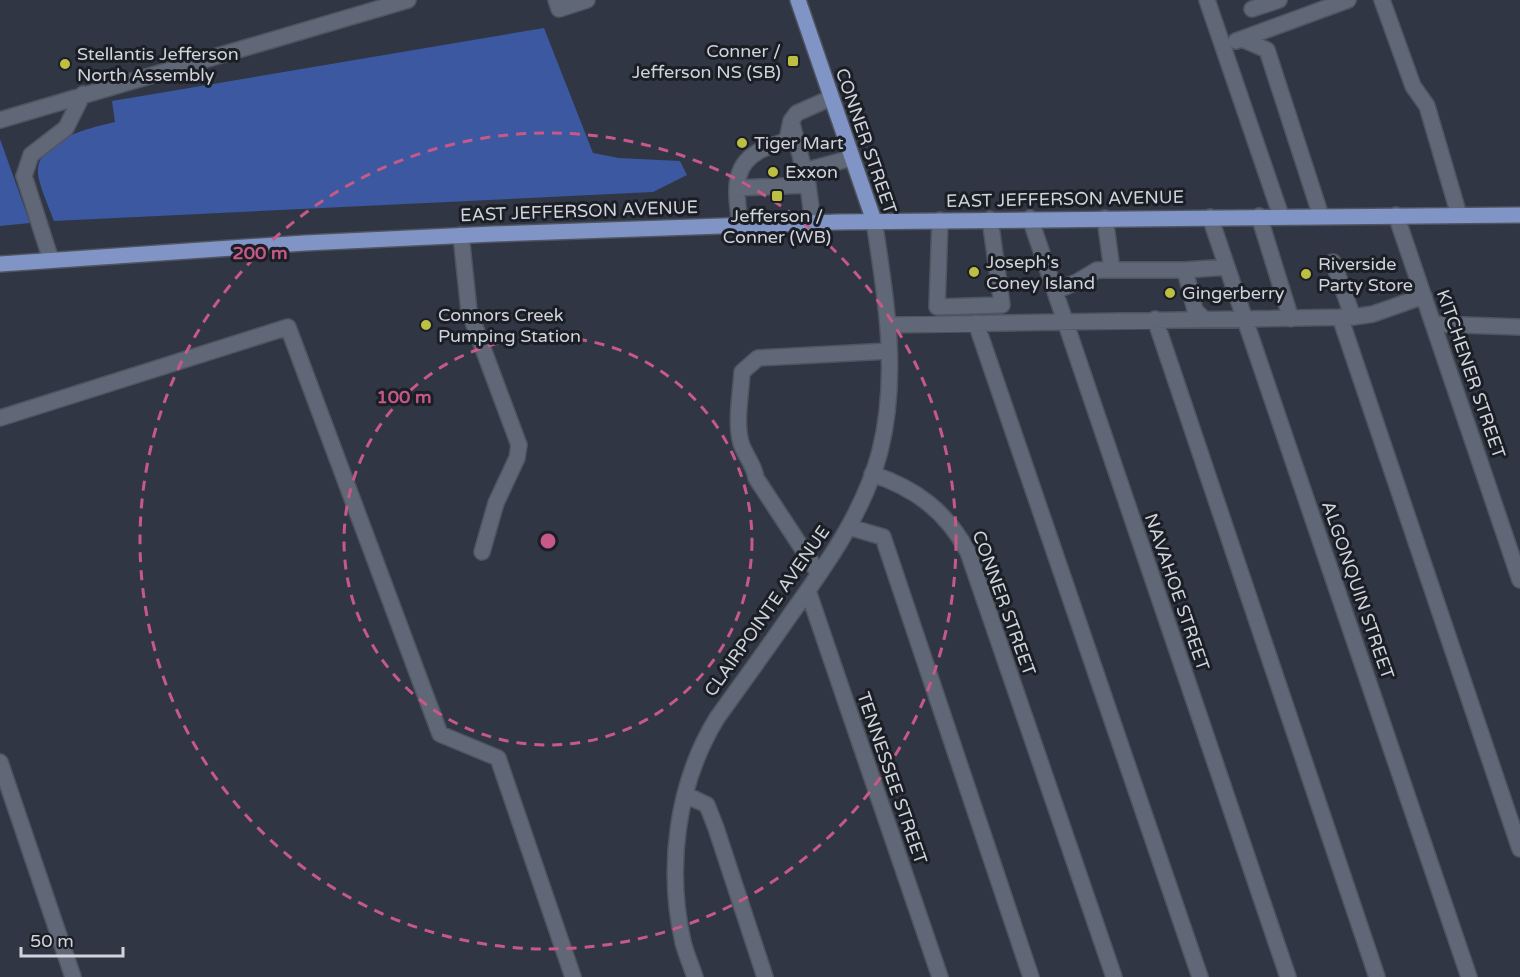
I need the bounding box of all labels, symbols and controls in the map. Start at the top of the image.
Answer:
place label: Conner / Jefferson NS (SB) [632,40,781,83]
place label: Stellantis Jefferson North Assembly [77,43,239,86]
marker: Conner / Jefferson NS (SB) [786,54,800,68]
marker: Stellantis Jefferson North Assembly [58,57,72,71]
street label: CONNER STREET [831,65,901,217]
place label: Tiger Mart [754,132,844,154]
marker: Tiger Mart [735,136,749,150]
place label: Exxon [785,161,838,183]
marker: Exxon [766,165,780,179]
street label: EAST JEFFERSON AVENUE [946,186,1184,212]
marker: Jefferson / Conner (WB) [770,189,784,203]
street label: EAST JEFFERSON AVENUE [460,196,698,226]
place label: Jefferson / Conner (WB) [723,205,831,248]
text: 200 m [232,242,288,264]
place label: Joseph's Coney Island [986,251,1095,294]
place label: Riverside Party Store [1318,253,1413,296]
marker: Joseph's Coney Island [967,265,981,279]
marker: Riverside Party Store [1299,267,1313,281]
place label: Gingerberry [1182,282,1285,304]
marker: Gingerberry [1163,286,1177,300]
street label: KITCHENER STREET [1432,287,1510,461]
place label: Connors Creek Pumping Station [438,304,581,347]
marker: Connors Creek Pumping Station [419,318,433,332]
text: 100 m [376,386,432,408]
street label: ALGONQUIN STREET [1317,498,1399,682]
street label: NAVAHOE STREET [1140,511,1214,673]
street label: CLAIRPOINTE AVENUE [700,521,834,701]
street label: CONNER STREET [968,527,1040,679]
centre of rings [538,531,558,551]
street label: TENNESSEE STREET [852,689,932,867]
scale bar [21,920,123,958]
text: 50 m [30,930,74,952]

